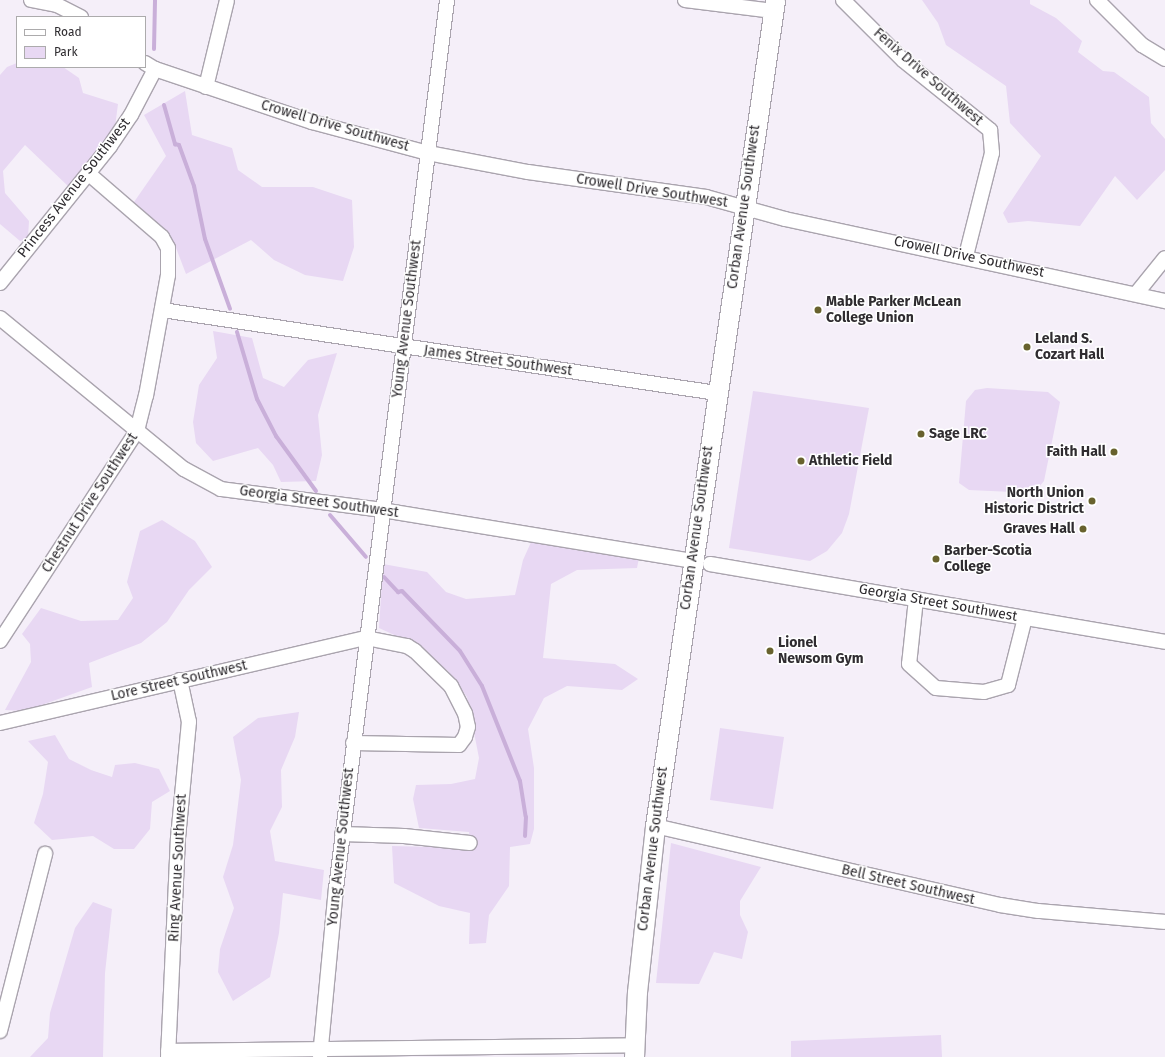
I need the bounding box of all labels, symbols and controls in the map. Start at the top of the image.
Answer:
legend [16,16,146,68]
text: Road [54,25,82,39]
street label: Fenix Drive Southwest [870,25,986,129]
text: Park [54,45,78,59]
street label: Crowell Drive Southwest [259,97,411,155]
street label: Princess Avenue Southwest [14,115,134,261]
street label: Corban Avenue Southwest [724,124,764,290]
street label: Crowell Drive Southwest [575,171,729,211]
street label: Crowell Drive Southwest [892,233,1046,281]
street label: Young Avenue Southwest [389,239,425,399]
place label: Mable Parker McLean College Union [826,294,961,326]
marker: Mable Parker McLean College Union [813,305,823,315]
place label: Leland S. Cozart Hall [1035,331,1104,364]
street label: James Street Southwest [423,342,573,380]
marker: Leland S. Cozart Hall [1022,342,1032,352]
place label: Sage LRC [929,426,987,442]
marker: Sage LRC [916,429,926,439]
street label: Chestnut Drive Southwest [38,430,142,576]
place label: Faith Hall [1046,444,1106,460]
street label: Corban Avenue Southwest [677,445,717,611]
marker: Faith Hall [1109,447,1119,457]
place label: Athletic Field [809,453,893,469]
marker: Athletic Field [796,456,806,466]
street label: Georgia Street Southwest [238,483,400,521]
place label: North Union Historic District [984,485,1084,518]
marker: North Union Historic District [1087,496,1097,506]
place label: Graves Hall [1003,521,1075,537]
marker: Graves Hall [1078,524,1088,534]
place label: Barber-Scotia College [944,543,1032,576]
marker: Barber-Scotia College [931,554,941,564]
street label: Georgia Street Southwest [857,581,1019,625]
place label: Lionel Newsom Gym [778,635,864,668]
marker: Lionel Newsom Gym [765,646,775,656]
street label: Lore Street Southwest [109,657,249,705]
street label: Corban Avenue Southwest [635,766,671,932]
street label: Young Avenue Southwest [324,767,358,927]
street label: Ring Avenue Southwest [166,794,190,942]
street label: Bell Street Southwest [840,861,976,909]

